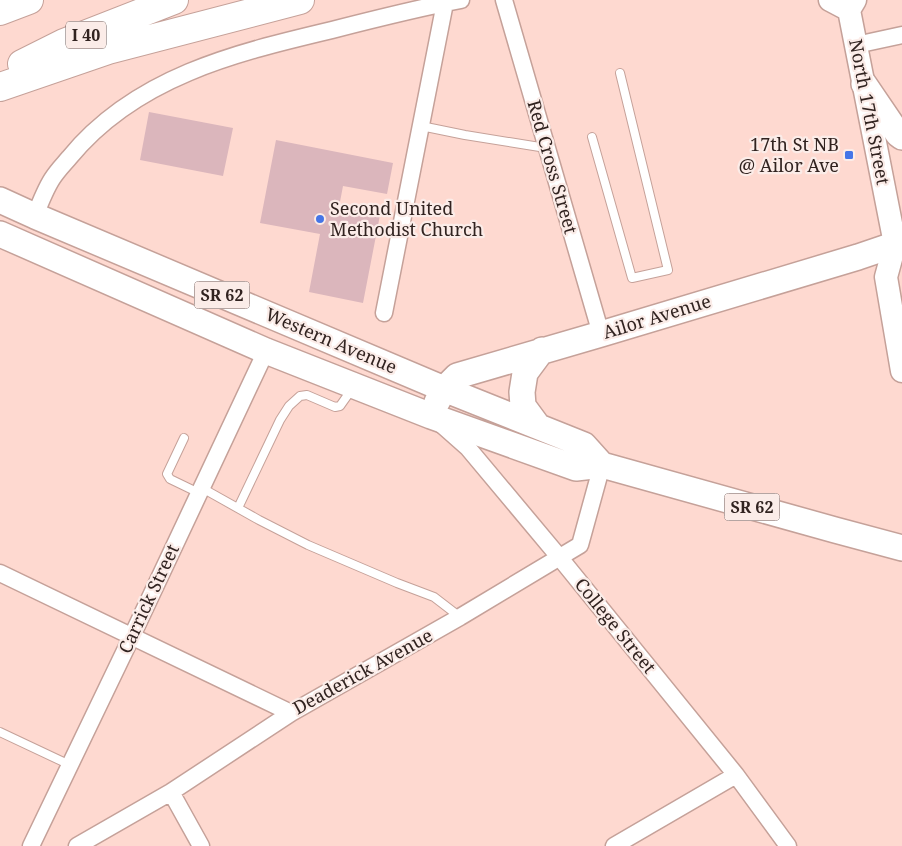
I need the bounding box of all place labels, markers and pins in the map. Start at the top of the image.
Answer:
place label: 17th St NB @ Ailor Ave [739,132,839,177]
marker: 17th St NB @ Ailor Ave [843,149,855,161]
place label: Second United Methodist Church [330,196,483,241]
marker: Second United Methodist Church [314,213,326,225]

